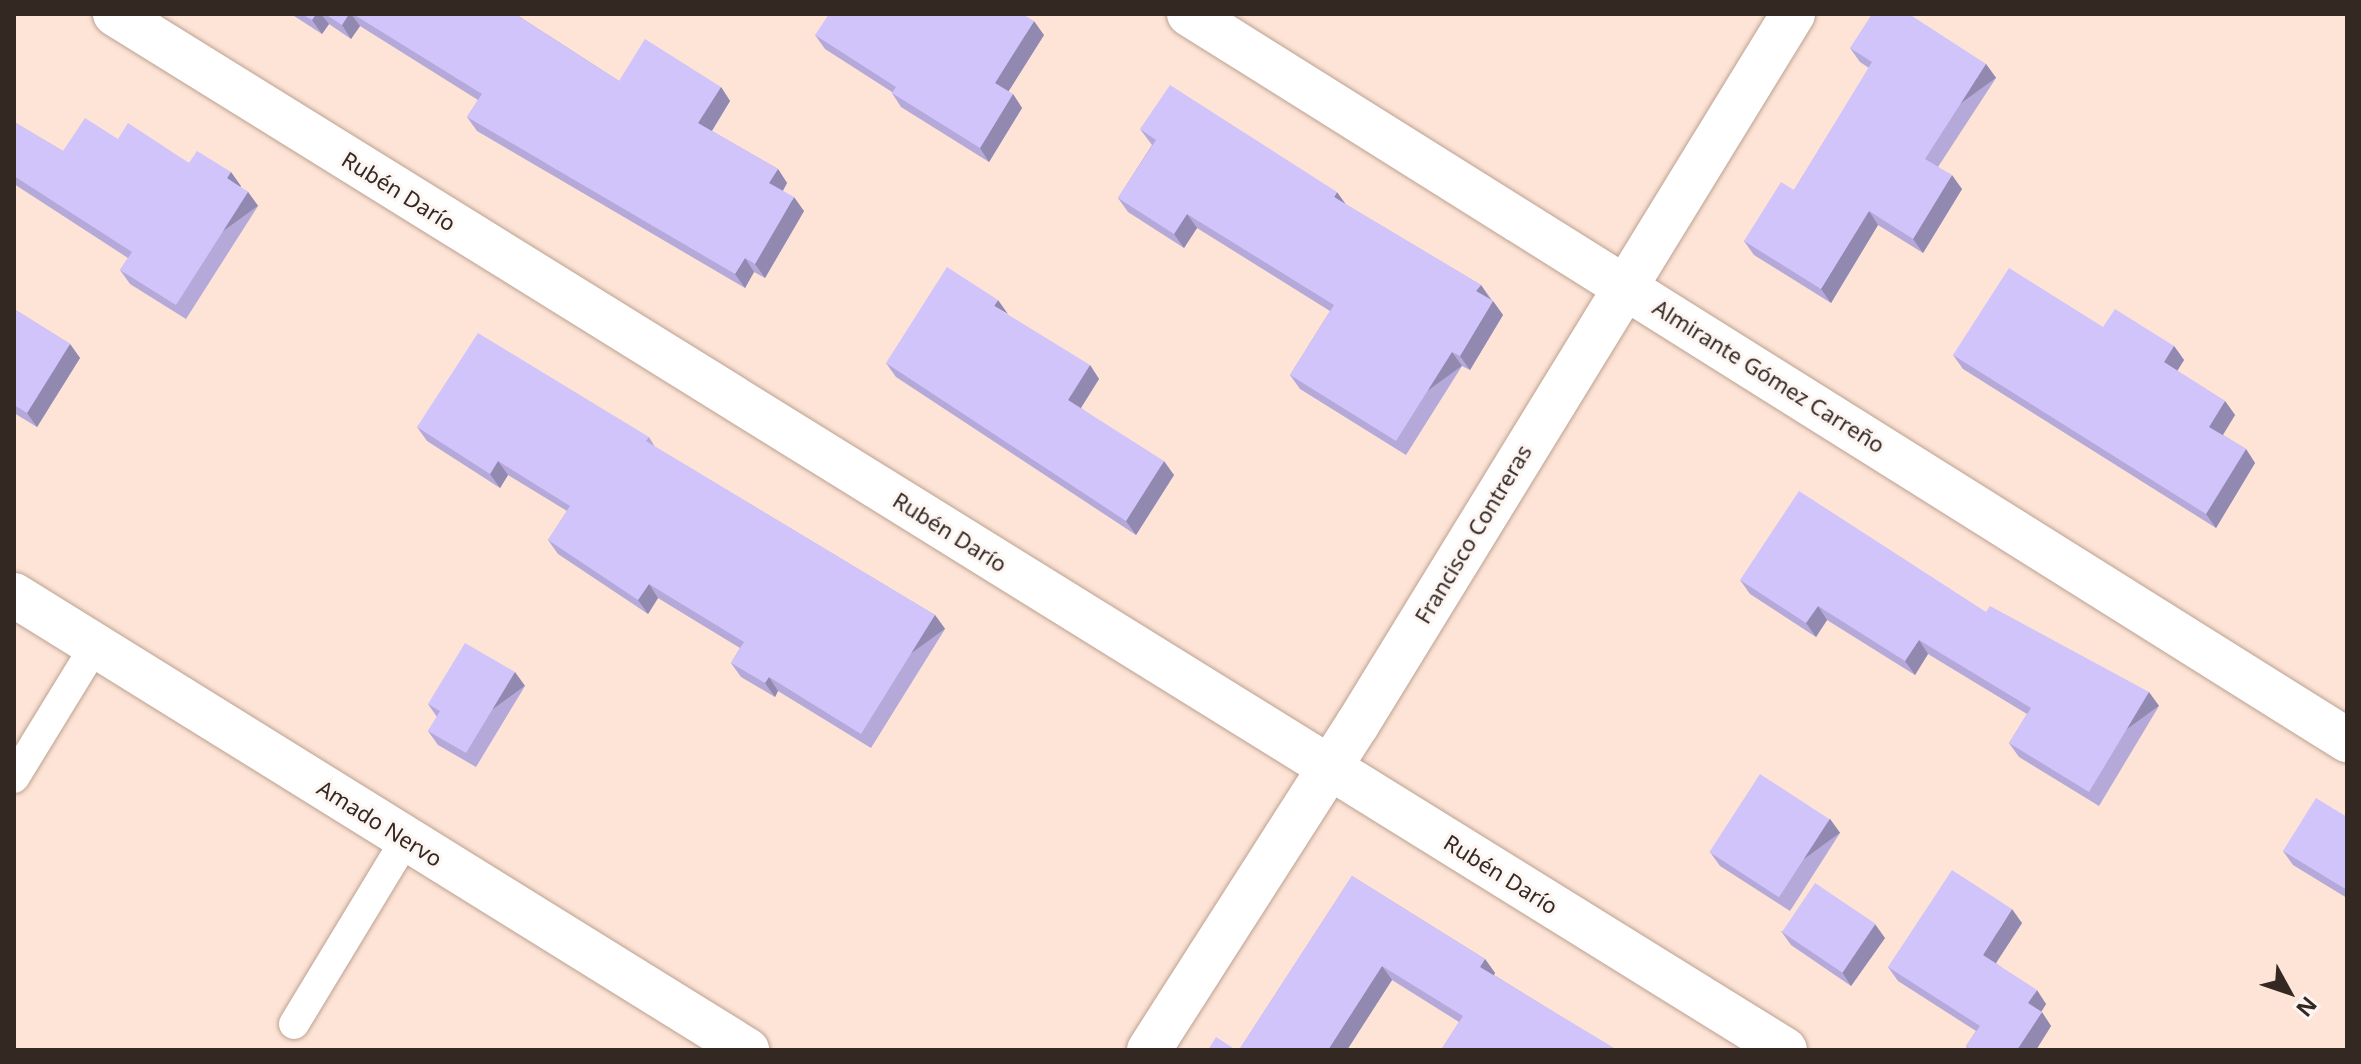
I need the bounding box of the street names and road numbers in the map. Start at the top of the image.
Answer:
street label: Rubén Darío [337,146,461,236]
street label: Almirante Gómez Carreño [1648,294,1890,458]
street label: Francisco Contreras [1409,440,1537,628]
street label: Rubén Darío [888,487,1012,577]
street label: Amado Nervo [313,774,447,872]
street label: Rubén Darío [1439,829,1563,919]

